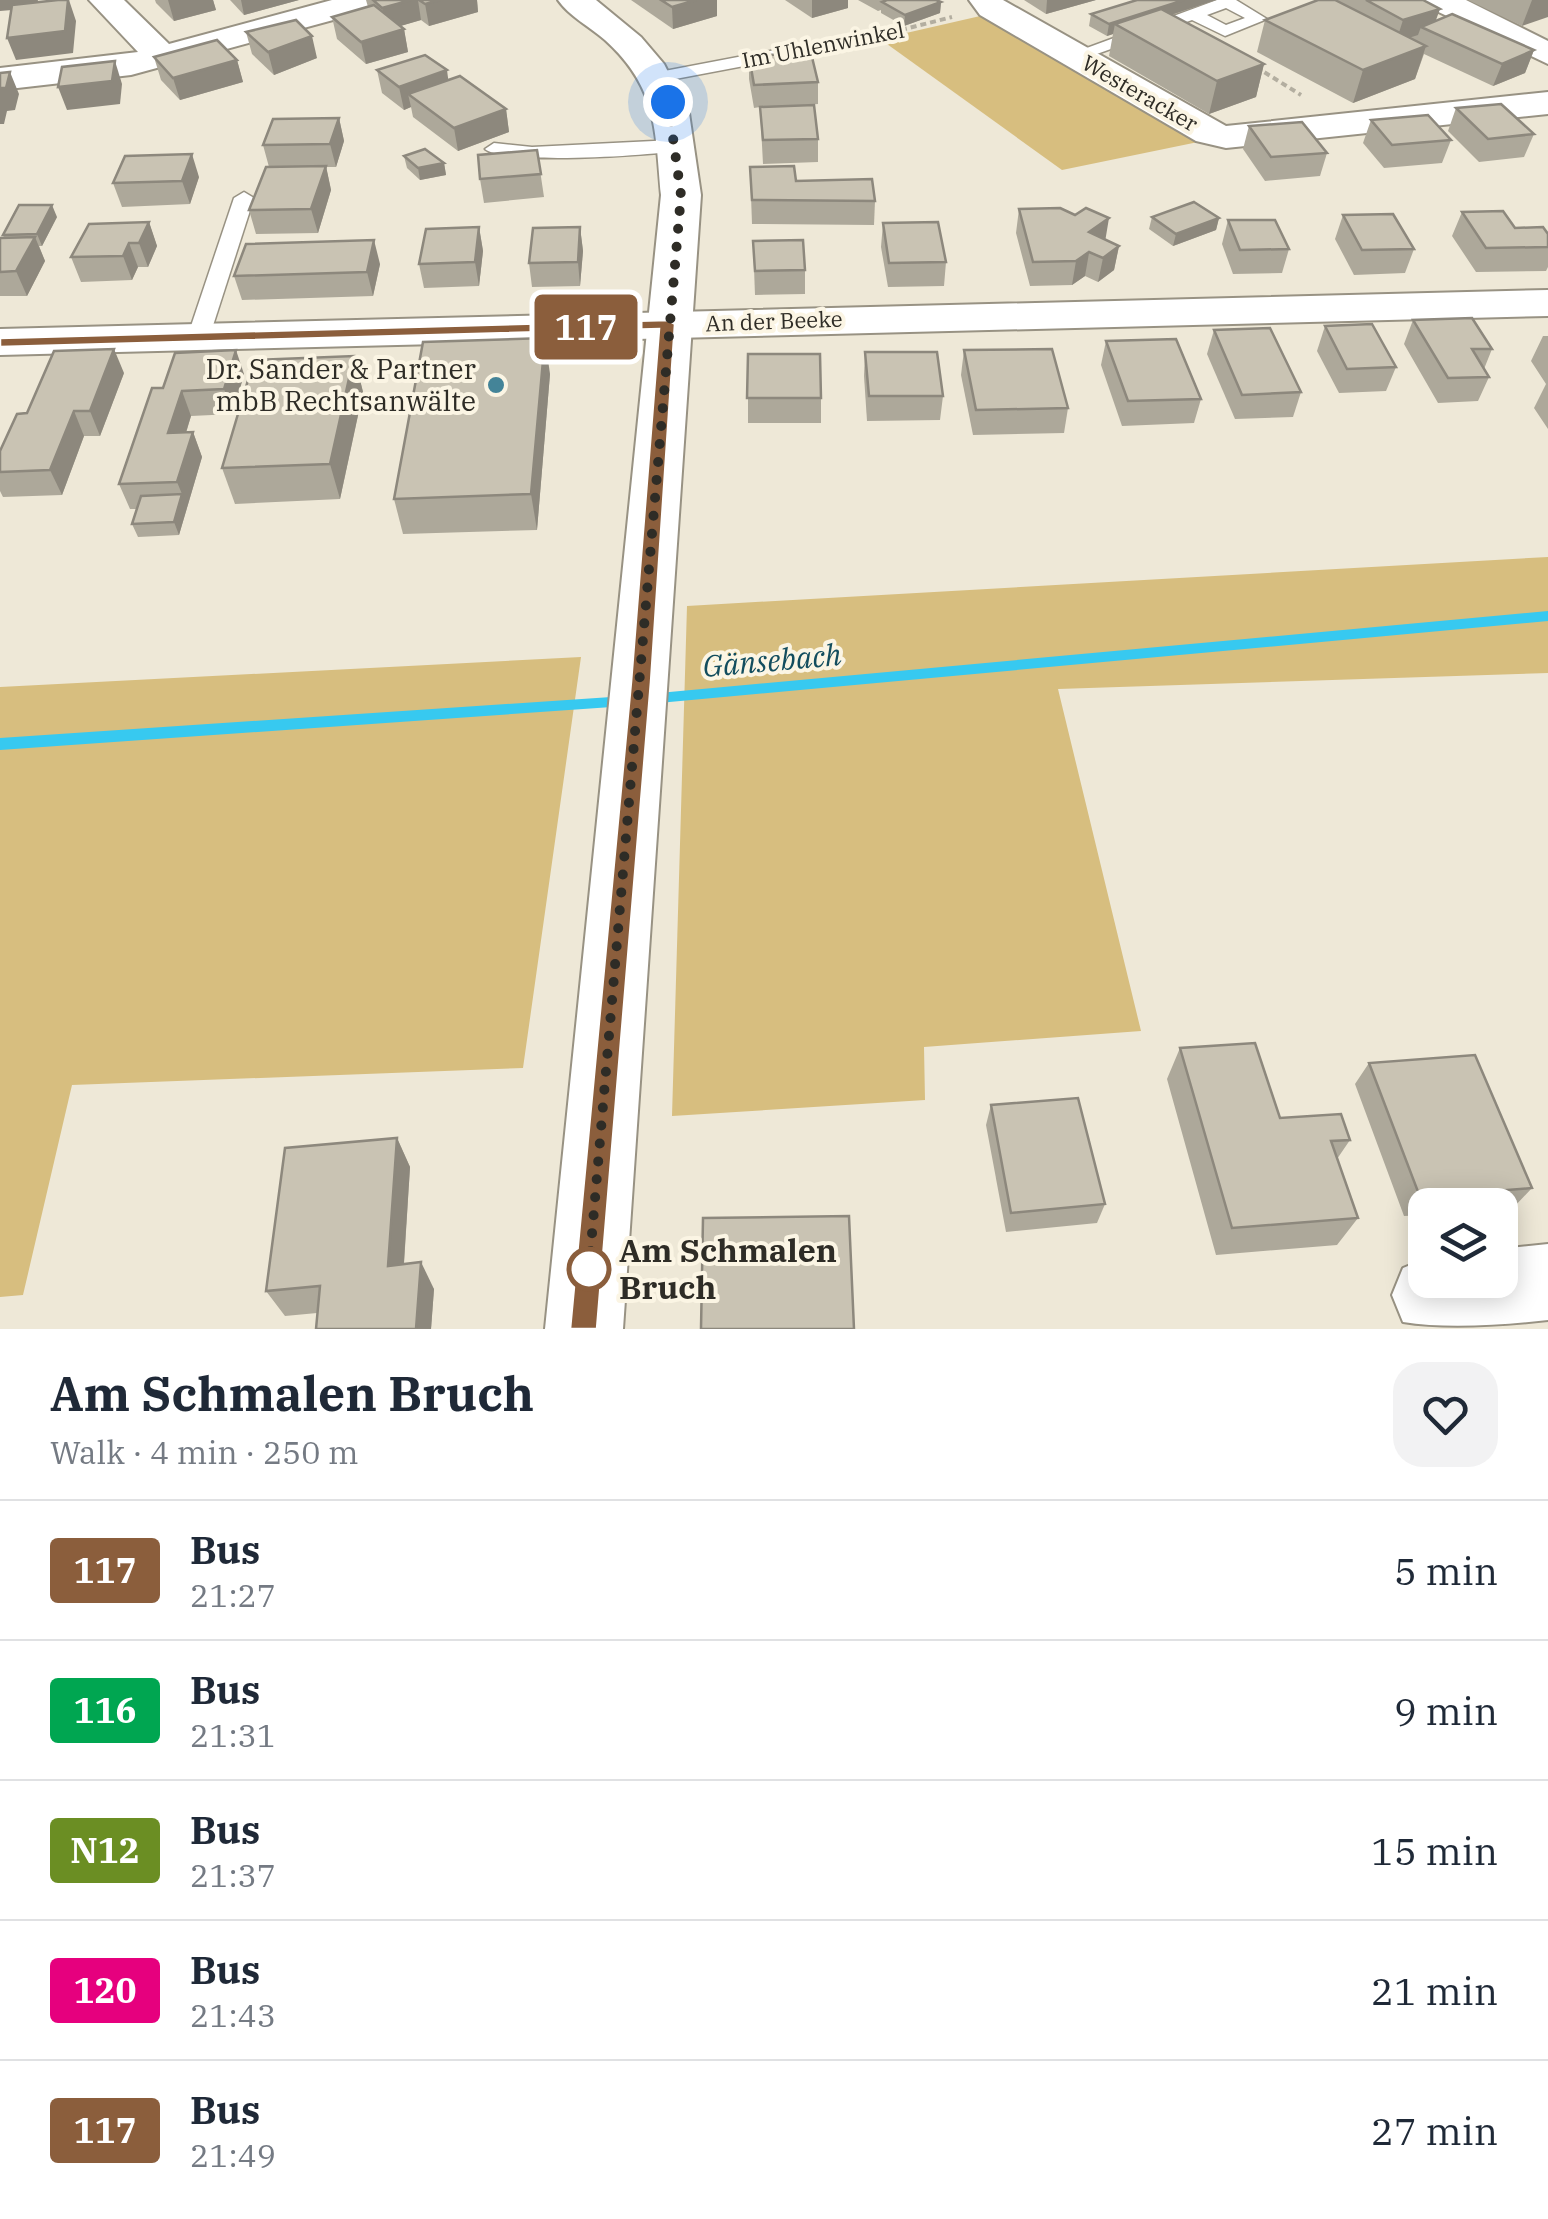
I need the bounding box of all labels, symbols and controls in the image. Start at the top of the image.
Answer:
street label: Im Uhlenwinkel [739,15,907,74]
street label: Westeracker [1077,48,1204,138]
your location [643,77,693,127]
line badge: 117 [528,294,644,360]
text: 117 [554,304,618,350]
street label: An der Beeke [705,304,843,337]
place label: Dr. Sander & Partner mbB Rechtsanwälte [205,350,477,419]
marker: Dr. Sander & Partner mbB Rechtsanwälte [485,374,507,396]
water label: Gänsebach [701,634,843,685]
map controls [1408,1188,1518,1298]
button: layers [1408,1188,1518,1298]
place label: Am Schmalen Bruch [619,1229,837,1308]
marker: Am Schmalen Bruch [568,1248,610,1290]
text: Am Schmalen Bruch [50,1362,534,1424]
button: heart [1393,1362,1498,1467]
text: Walk · 4 min · 250 m [50,1431,358,1473]
text: Bus [190,1525,260,1574]
text: 5 min [1394,1546,1498,1595]
text: 117 [73,1547,137,1593]
text: 21:27 [190,1574,276,1616]
text: Bus [190,1665,260,1714]
text: 9 min [1394,1686,1498,1735]
text: 116 [73,1687,137,1733]
text: 21:31 [190,1714,276,1756]
text: Bus [190,1805,260,1854]
text: 15 min [1371,1826,1498,1875]
text: N12 [70,1827,140,1873]
text: 21:37 [190,1854,276,1896]
text: Bus [190,1945,260,1994]
text: 21 min [1371,1966,1498,2015]
text: 120 [73,1967,137,2013]
text: 21:43 [190,1994,276,2036]
text: Bus [190,2085,260,2134]
text: 27 min [1371,2106,1498,2155]
text: 117 [73,2107,137,2153]
text: 21:49 [190,2134,276,2176]

